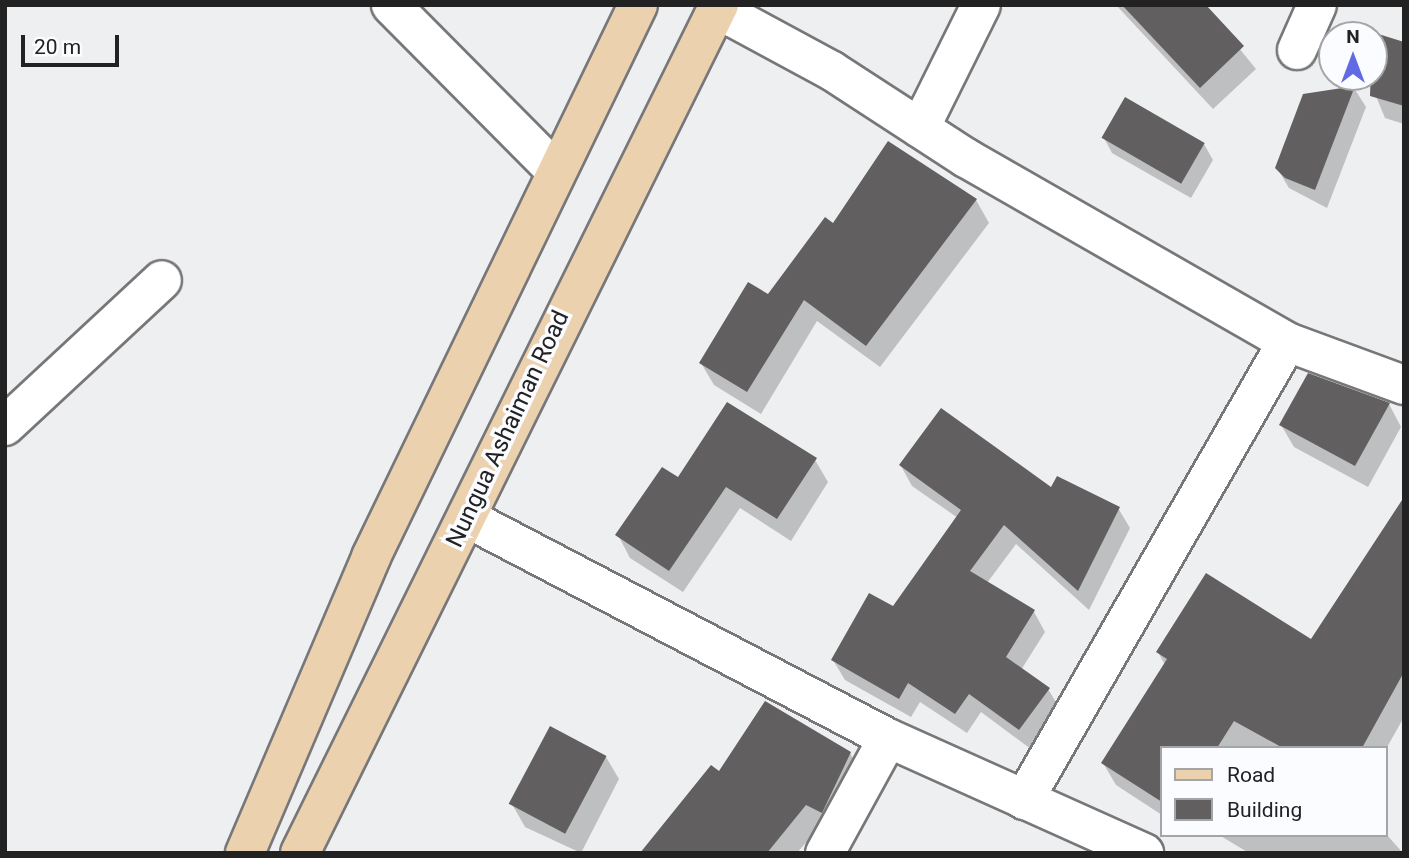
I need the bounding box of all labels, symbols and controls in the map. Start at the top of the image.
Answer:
scale bar [24,21,122,65]
north arrow [1318,21,1388,91]
text: N [1346,25,1360,48]
text: 20 m [34,35,81,59]
street label: Nungua Ashaiman Road [440,306,576,552]
legend [1160,746,1388,837]
text: Road [1227,763,1275,787]
text: Building [1227,798,1302,822]

